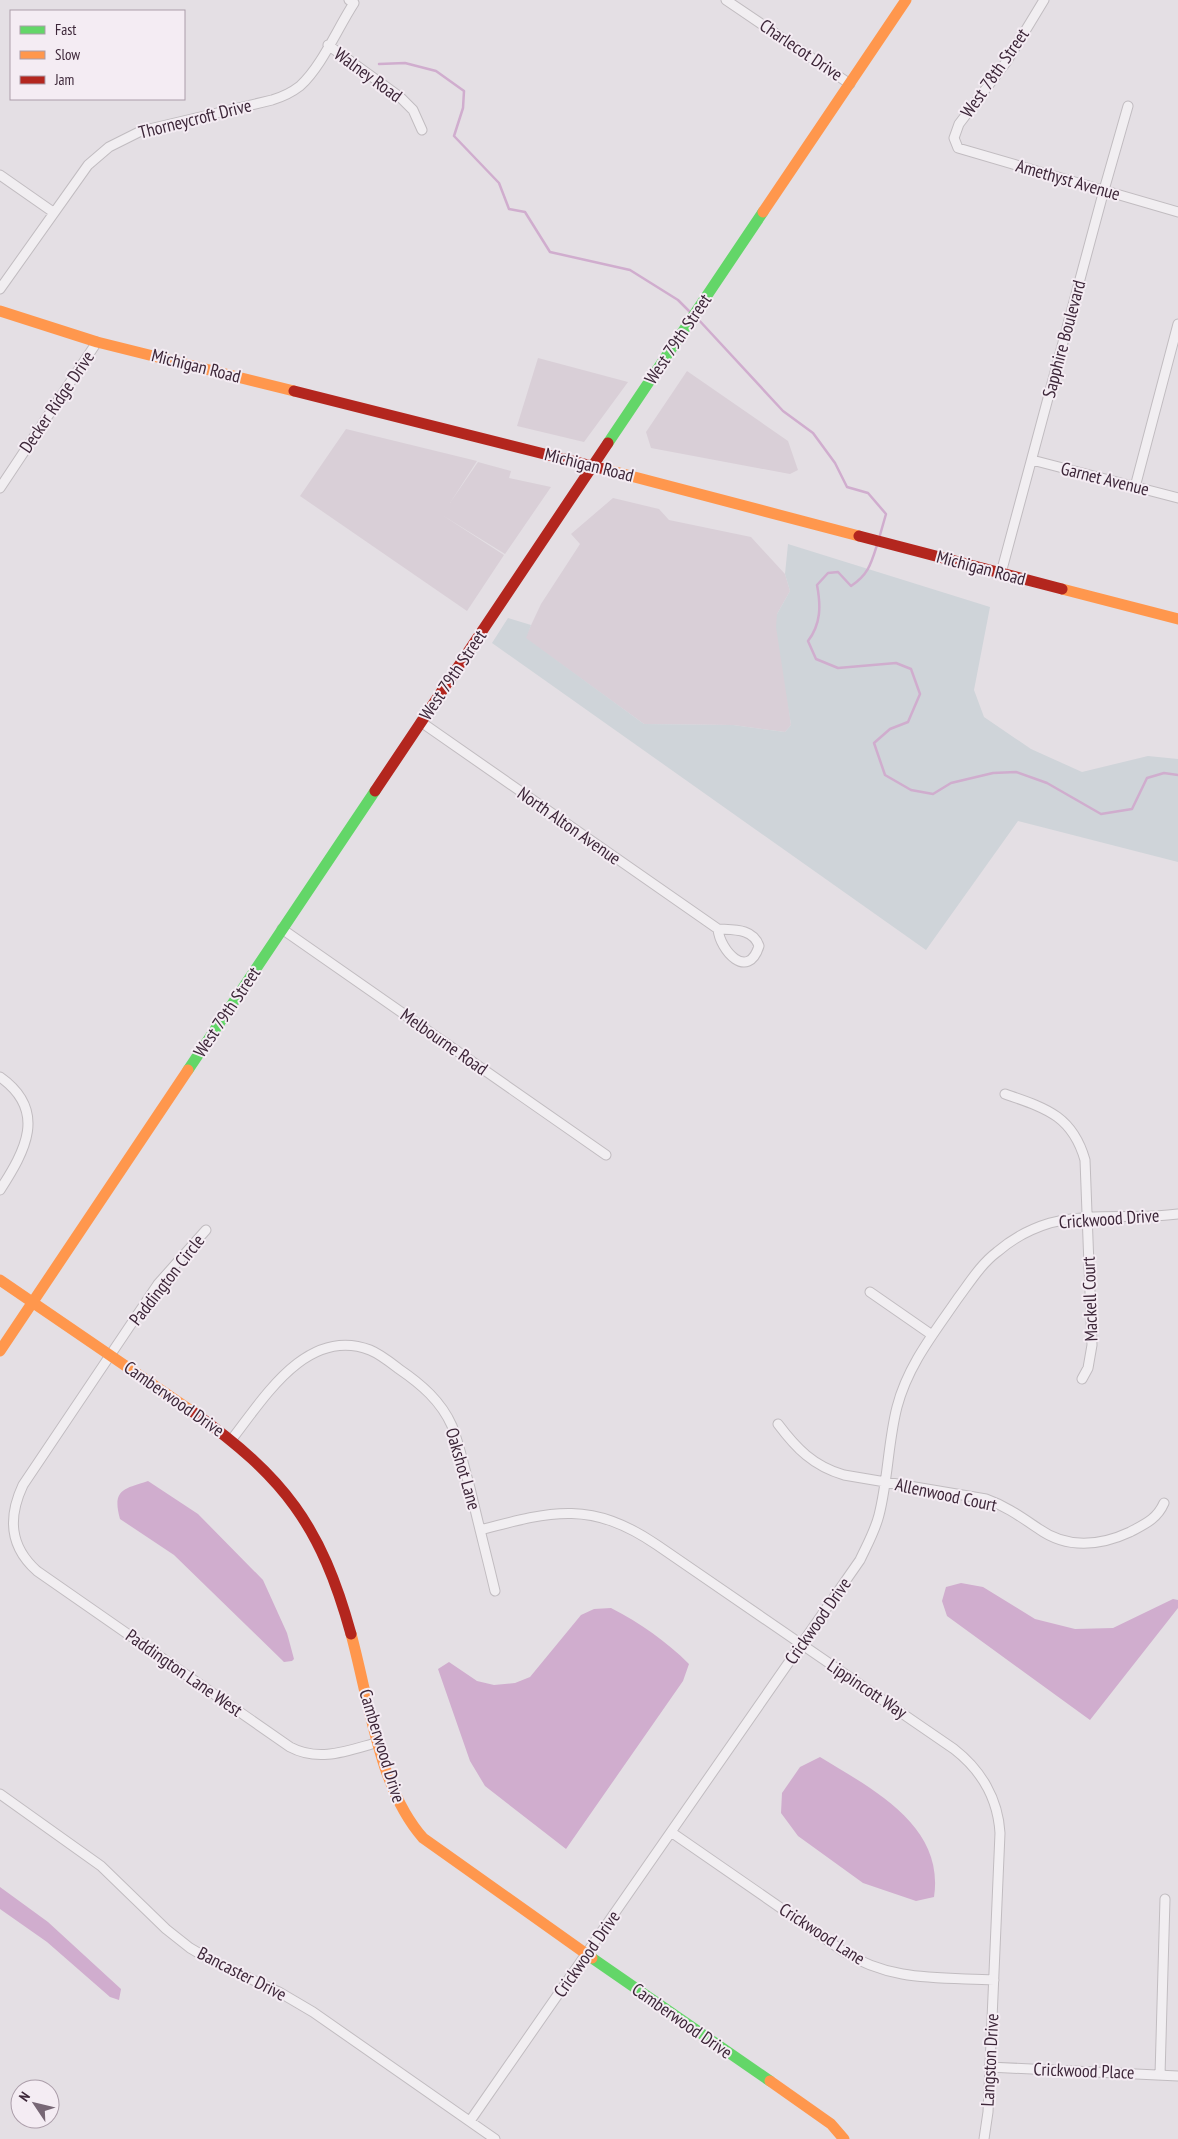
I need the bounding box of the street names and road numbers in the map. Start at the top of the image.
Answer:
street label: Charlecot Drive [755,13,847,86]
street label: West 78th Street [955,24,1034,122]
street label: Walney Road [330,42,407,107]
street label: Thorneycroft Drive [136,93,254,144]
street label: Amethyst Avenue [1013,154,1123,205]
street label: Sapphire Boulevard [1037,278,1090,400]
street label: West 79th Street [639,289,716,388]
street label: Michigan Road [149,343,243,388]
street label: Decker Ridge Drive [14,346,99,457]
street label: Michigan Road [542,442,636,487]
street label: Garnet Avenue [1059,456,1152,501]
street label: Michigan Road [934,545,1028,590]
street label: West 79th Street [414,625,491,724]
street label: North Alton Avenue [513,781,625,870]
street label: West 79th Street [188,962,265,1061]
street label: Melbourne Road [396,1003,492,1080]
street label: Crickwood Drive [1058,1204,1160,1233]
street label: Paddington Circle [124,1229,209,1330]
street label: Mackell Court [1077,1256,1102,1342]
street label: Camberwood Drive [120,1355,229,1442]
street label: Oakshot Lane [441,1425,486,1513]
street label: Allenwood Court [893,1473,999,1517]
street label: Crickwood Drive [779,1573,856,1669]
street label: Paddington Lane West [121,1624,247,1721]
street label: Lippincott Way [823,1653,912,1724]
street label: Camberwood Drive [354,1686,411,1805]
street label: Crickwood Lane [775,1897,869,1970]
street label: Crickwood Drive [548,1906,625,2002]
street label: Bancaster Drive [194,1941,291,2006]
street label: Camberwood Drive [628,1977,737,2064]
street label: Langston Drive [976,2013,1003,2107]
street label: Crickwood Place [1033,2057,1135,2084]

